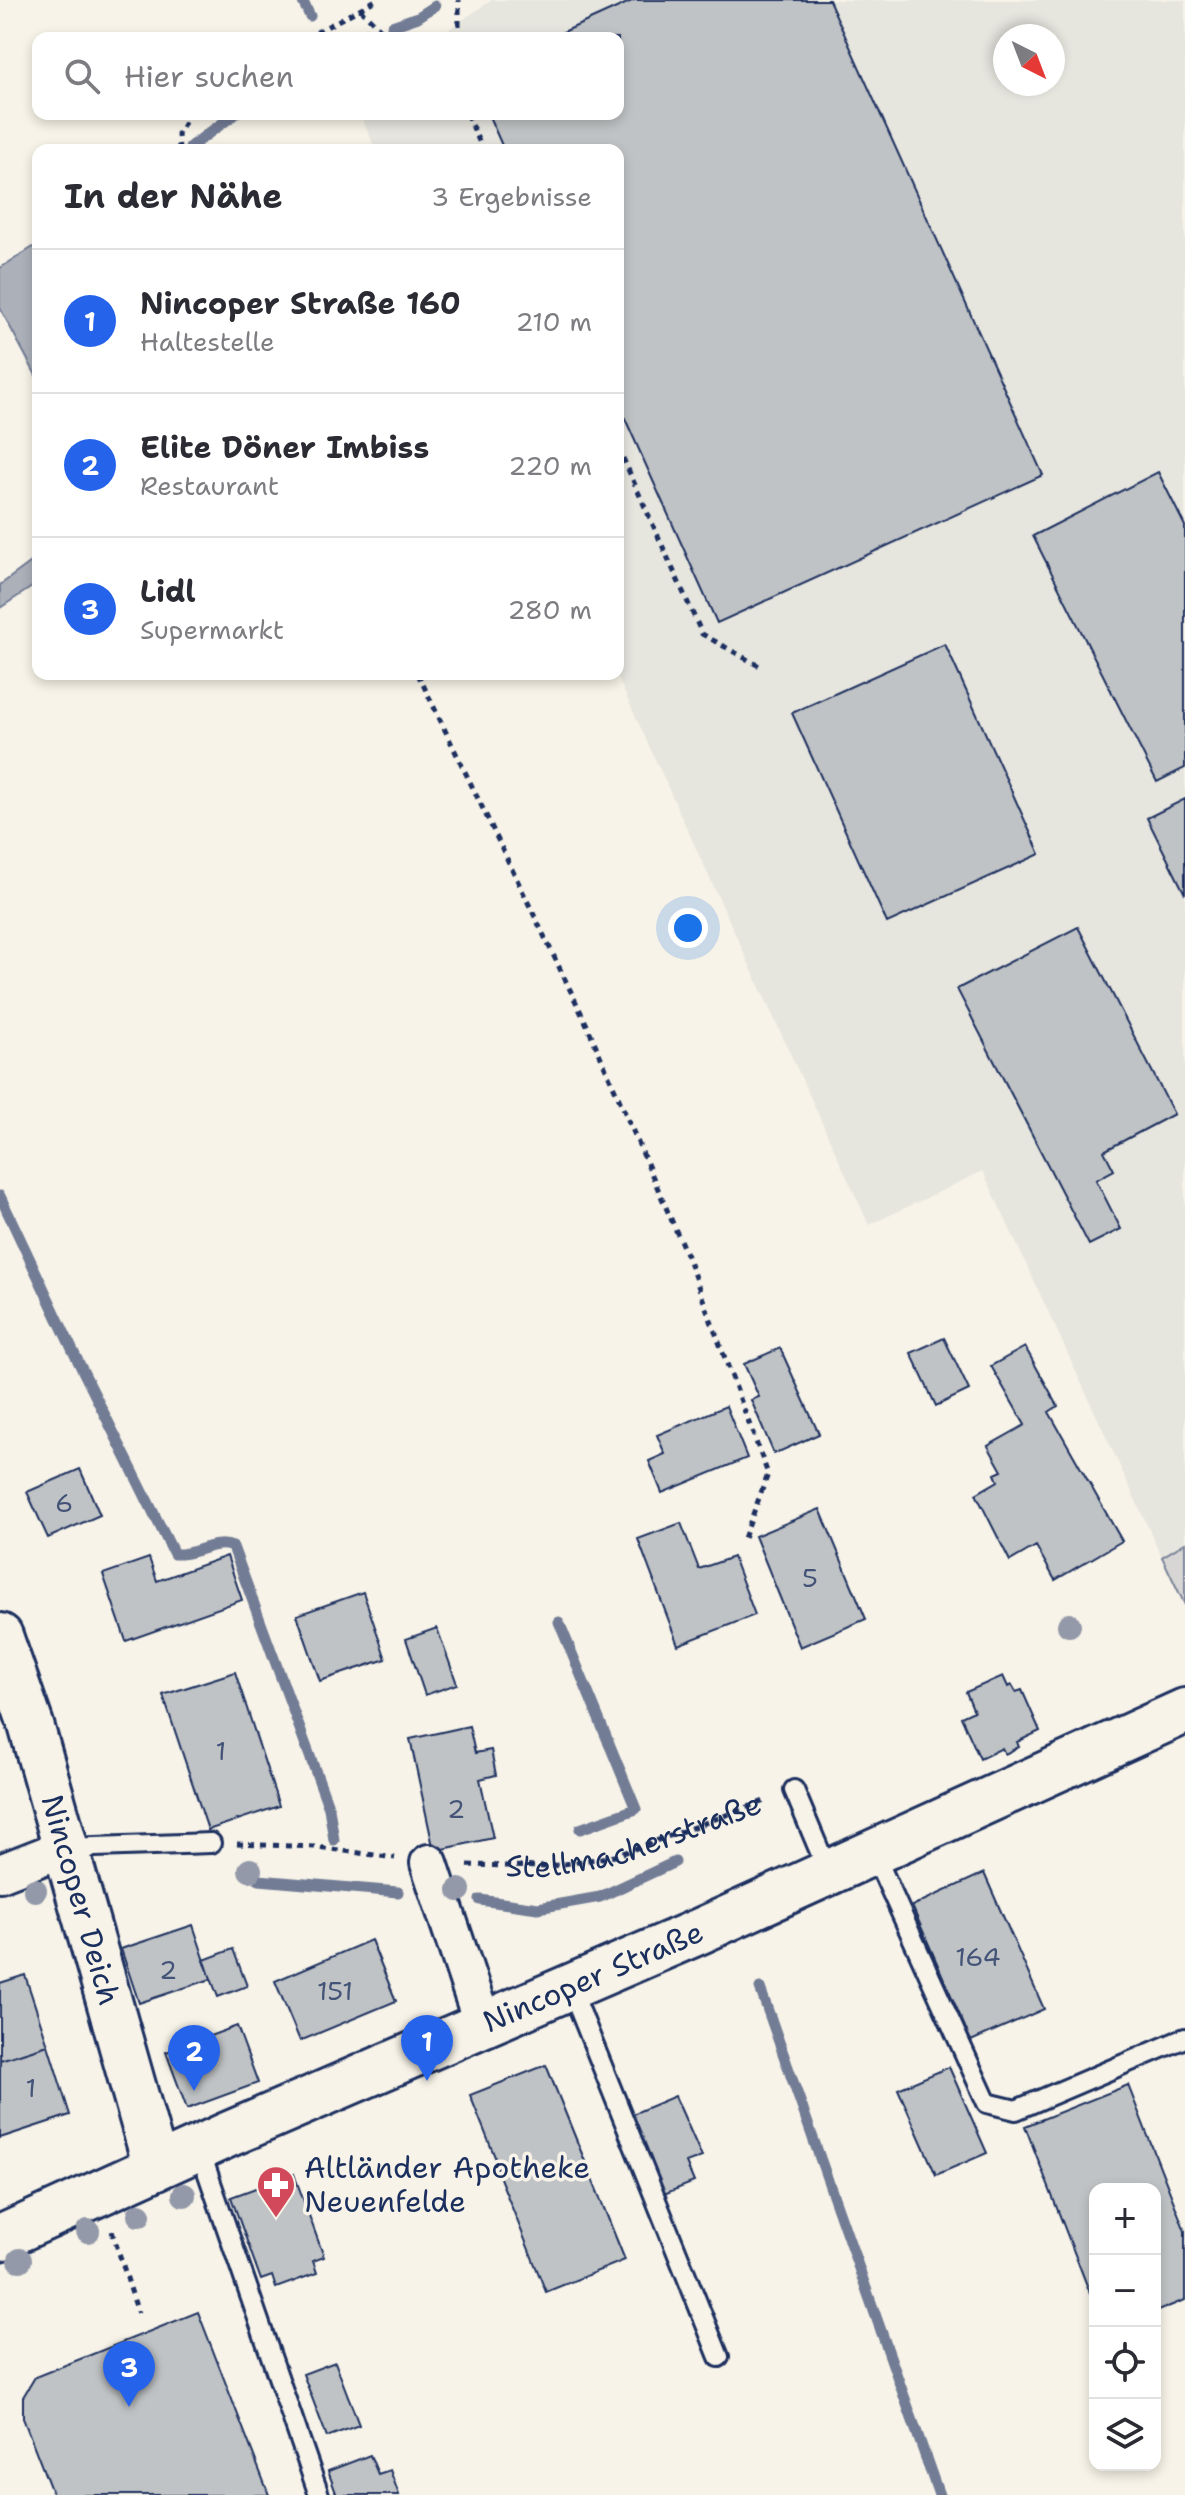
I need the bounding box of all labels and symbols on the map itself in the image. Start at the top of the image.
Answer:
north arrow [993,24,1065,96]
your location [668,908,708,948]
house number: 6 [55,1485,73,1520]
house number: 5 [802,1560,818,1595]
house number: 1 [216,1733,226,1768]
street label: Stellmacherstraße [505,1783,767,1887]
street label: Nincoper Deich [32,1790,130,2010]
house number: 2 [447,1791,465,1826]
street label: Nincoper Straße [476,1911,710,2042]
house number: 164 [955,1939,1001,1974]
house number: 2 [159,1952,177,1987]
house number: 151 [317,1973,353,2008]
pin: 1 [401,2015,453,2081]
pin: 2 [168,2025,220,2091]
house number: 1 [26,2070,36,2105]
place label: Altländer Apotheke Neuenfelde [304,2147,590,2222]
pharmacy icon: Altländer Apotheke Neuenfelde [255,2164,297,2219]
pin: 3 [103,2341,155,2407]

